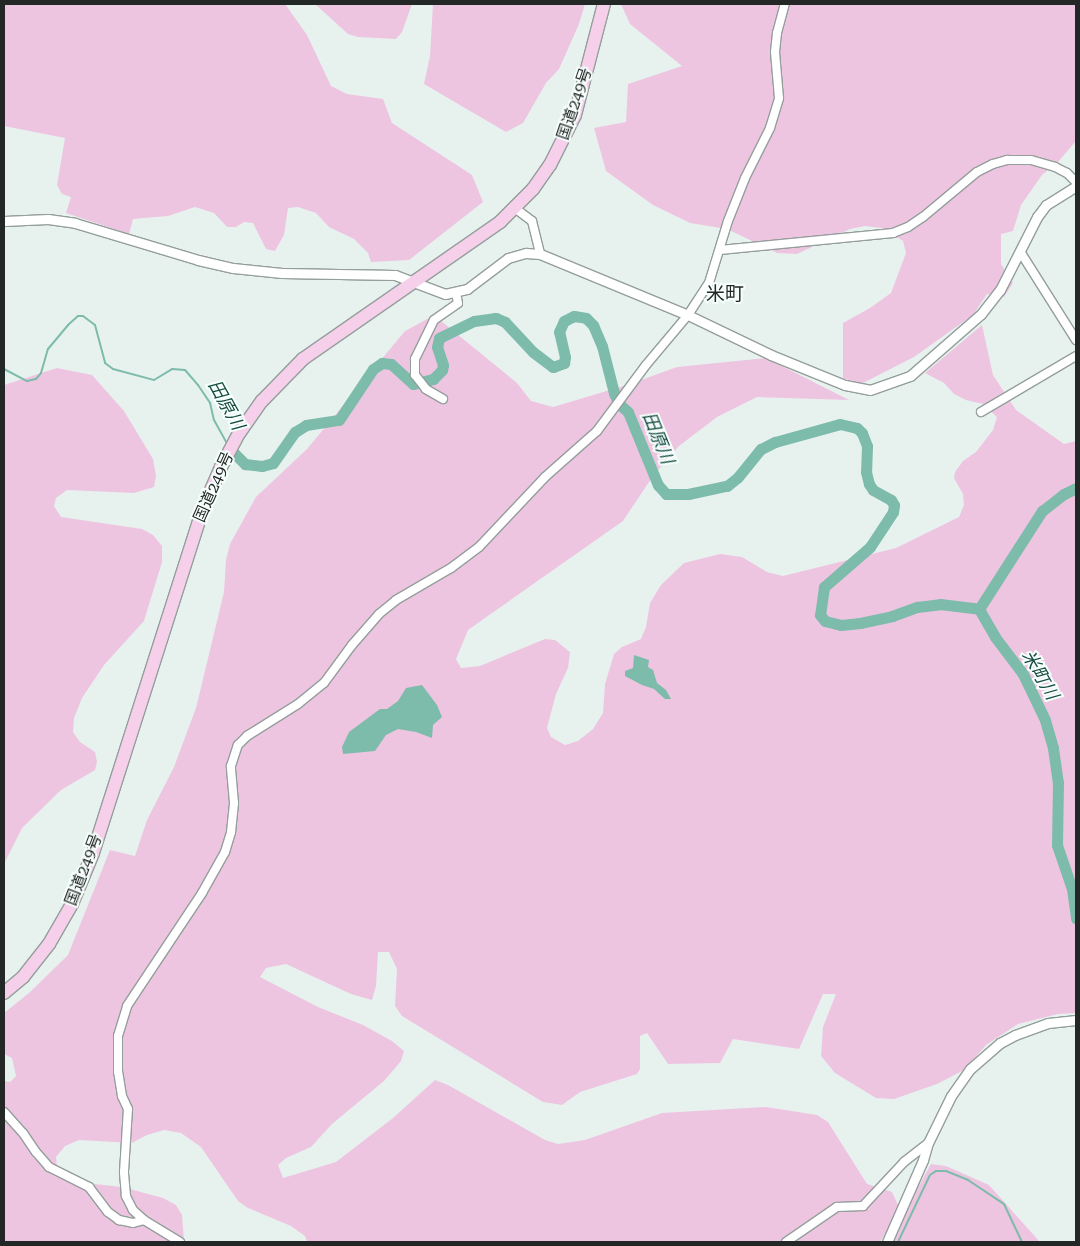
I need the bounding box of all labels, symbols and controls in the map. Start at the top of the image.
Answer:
street label: 国道249号 [554,65,596,143]
district label: 米町 [706,283,744,305]
water label: 田原川 [203,376,249,434]
water label: 田原川 [638,409,678,467]
street label: 国道249号 [190,449,238,525]
water label: 米町川 [1017,646,1063,704]
street label: 国道249号 [62,832,106,908]

